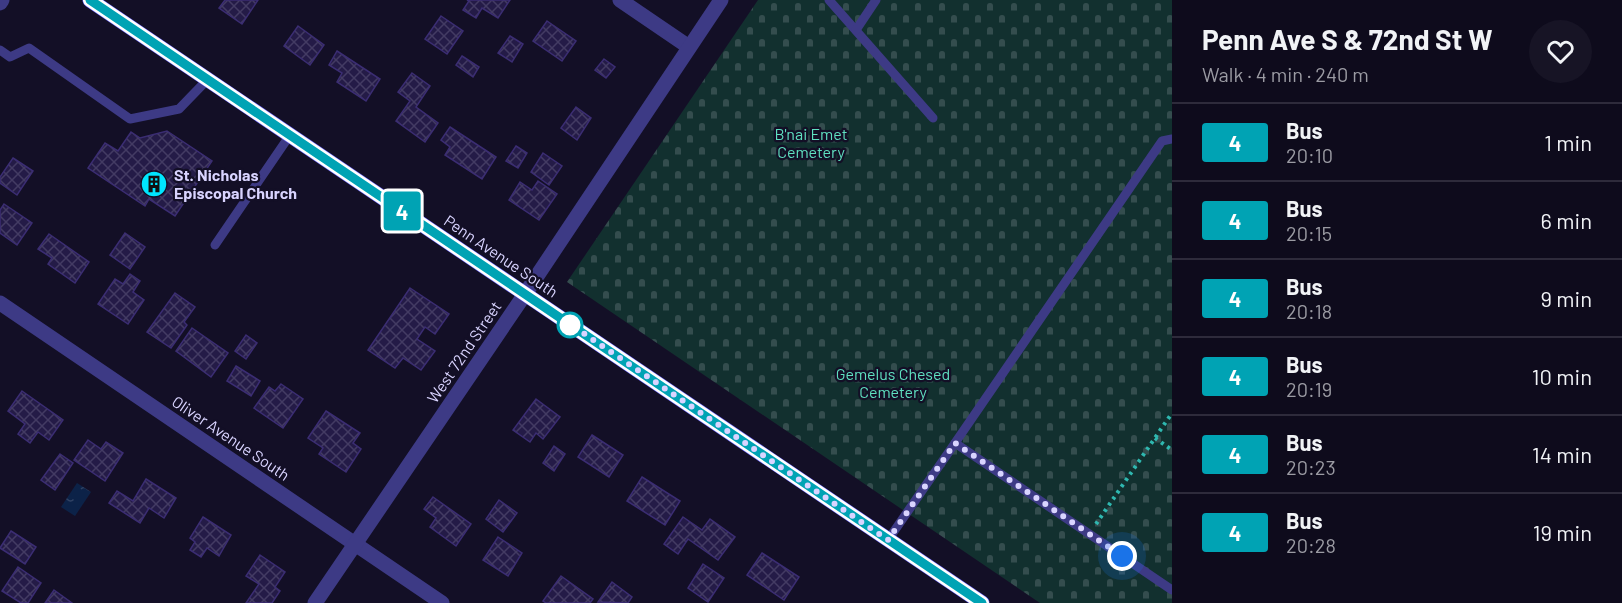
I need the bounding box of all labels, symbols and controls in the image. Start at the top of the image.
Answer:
button: heart [1529,20,1592,83]
text: Penn Ave S & 72nd St W [1202,22,1493,56]
text: Walk · 4 min · 240 m [1202,62,1369,86]
text: Bus [1286,117,1323,143]
park label: B'nai Emet Cemetery [775,124,847,161]
text: 1 min [1544,129,1592,155]
text: 4 [1229,130,1241,155]
text: 20:10 [1286,143,1333,167]
place label: St. Nicholas Episcopal Church [174,165,297,202]
building icon: St. Nicholas Episcopal Church [139,169,169,199]
line badge: 4 [382,192,422,230]
text: Bus [1286,195,1323,221]
text: 4 [396,199,408,224]
text: 6 min [1541,207,1592,233]
text: 4 [1229,208,1241,233]
street label: Penn Avenue South [441,210,562,301]
text: 20:15 [1286,221,1332,245]
text: Bus [1286,273,1323,299]
text: 9 min [1540,285,1592,311]
text: 4 [1229,286,1241,311]
street label: West 72nd Street [423,297,505,406]
text: 20:18 [1286,299,1332,323]
unlabelled marker [557,312,583,338]
text: Bus [1286,351,1323,377]
text: 10 min [1532,363,1592,389]
park label: Gemelus Chesed Cemetery [836,364,950,401]
text: 4 [1229,364,1241,389]
text: 20:19 [1286,377,1332,401]
street label: Oliver Avenue South [169,391,294,484]
text: Bus [1286,429,1323,455]
text: 14 min [1532,441,1592,467]
text: 4 [1229,442,1241,467]
text: 20:23 [1286,455,1336,479]
text: Bus [1286,507,1323,533]
text: 19 min [1533,519,1592,545]
text: 4 [1229,520,1241,545]
text: 20:28 [1286,533,1336,557]
your location [1107,541,1137,571]

